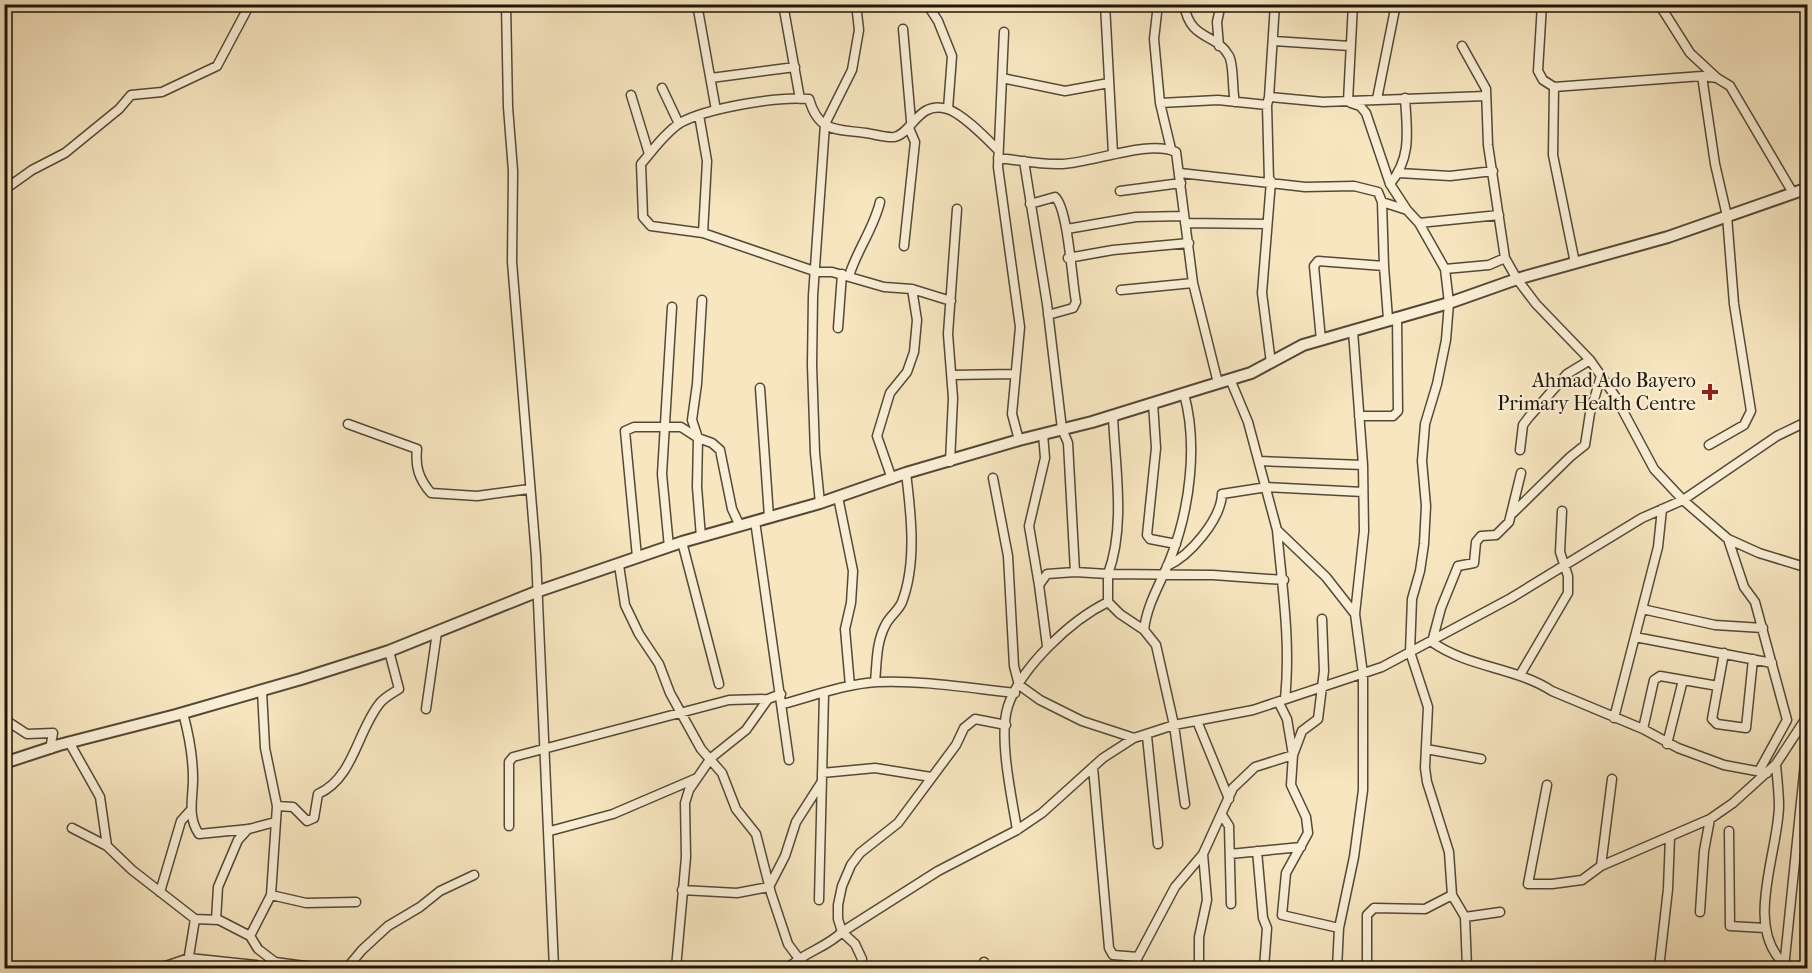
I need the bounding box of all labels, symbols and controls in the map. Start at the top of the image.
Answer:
place label: Ahmad Ado Bayero Primary Health Centre [1497,369,1696,415]
marker: Ahmad Ado Bayero Primary Health Centre [1701,383,1719,401]

